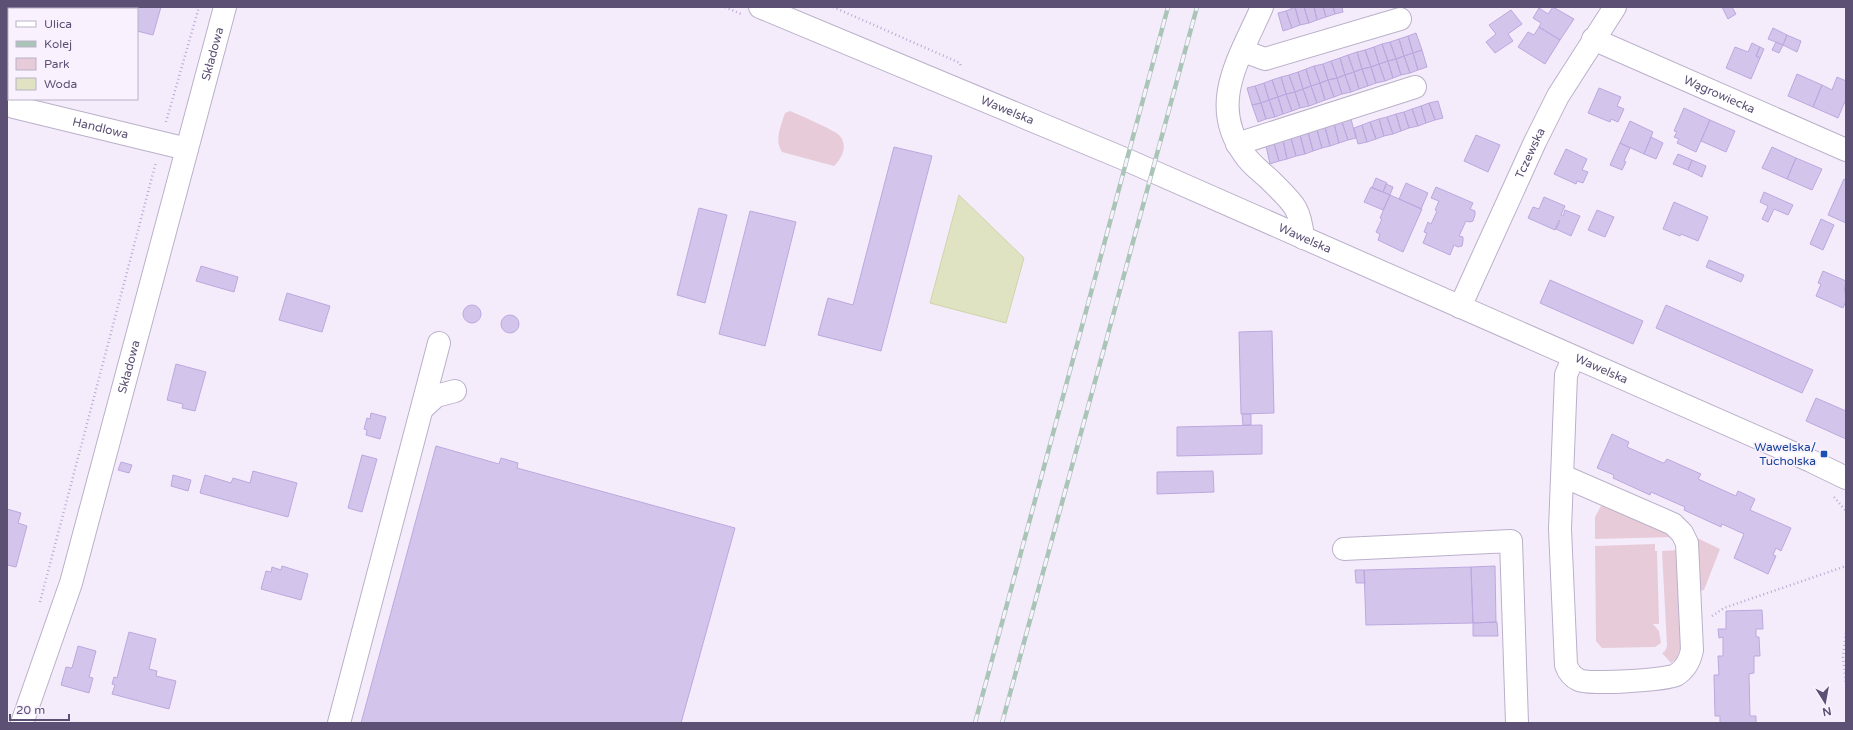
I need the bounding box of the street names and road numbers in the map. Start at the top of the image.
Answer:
street label: Składowa [199,26,226,82]
street label: Wągrowiecka [1682,73,1757,116]
street label: Wawelska [979,93,1036,127]
street label: Handlowa [71,114,130,142]
street label: Tczewska [1512,126,1548,181]
street label: Wawelska [1276,221,1334,256]
street label: Składowa [115,339,143,395]
street label: Wawelska [1573,351,1630,387]

